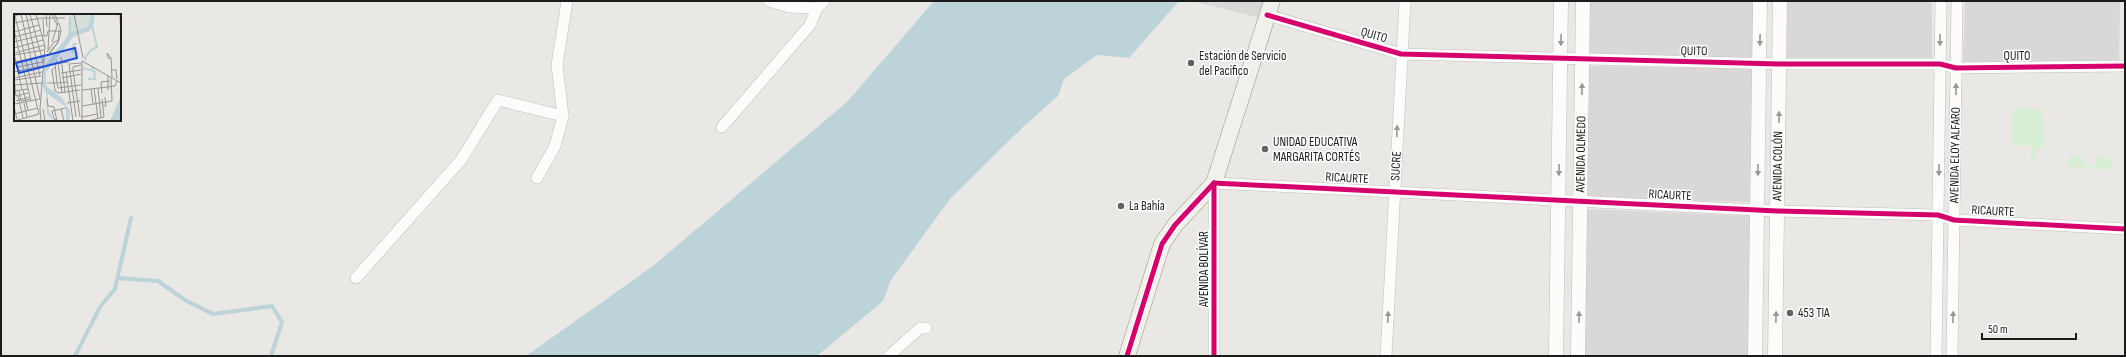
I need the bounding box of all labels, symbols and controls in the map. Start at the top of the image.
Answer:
inset map [14,14,121,121]
street label: QUITO [1359,24,1389,46]
one-way arrow [1558,34,1564,47]
one-way arrow [1756,34,1763,46]
one-way arrow [1937,34,1943,47]
street label: QUITO [1680,43,1708,59]
place label: Estación de Servicio del Pacifico [1199,48,1286,79]
street label: QUITO [2004,48,2030,64]
marker: Estación de Servicio del Pacifico [1186,58,1196,68]
one-way arrow [1579,82,1585,95]
one-way arrow [1953,82,1959,95]
street label: AVENIDA ELOY ALFARO [1946,107,1964,204]
one-way arrow [1776,110,1782,123]
street label: AVENIDA OLMEDO [1572,116,1589,193]
one-way arrow [1394,125,1401,137]
street label: AVENIDA COLÓN [1769,131,1786,202]
place label: UNIDAD EDUCATIVA MARGARITA CORTÉS [1273,134,1360,165]
marker: UNIDAD EDUCATIVA MARGARITA CORTÉS [1260,144,1270,154]
street label: SUCRE [1387,151,1405,181]
one-way arrow [1556,164,1562,177]
one-way arrow [1755,164,1761,177]
one-way arrow [1935,164,1942,176]
street label: RICAURTE [1325,169,1369,187]
street label: RICAURTE [1648,186,1692,204]
place label: La Bahía [1129,198,1165,214]
marker: La Bahía [1116,201,1126,211]
street label: RICAURTE [1971,202,2015,220]
street label: AVENIDA BOLÍVAR [1196,231,1212,308]
place label: 453 TIA [1798,305,1830,321]
marker: 453 TIA [1785,308,1795,318]
one-way arrow [1385,310,1391,323]
one-way arrow [1576,310,1582,323]
one-way arrow [1773,310,1779,323]
one-way arrow [1950,310,1956,323]
scale bar [1982,315,2076,341]
text: 50 m [1988,322,2008,337]

